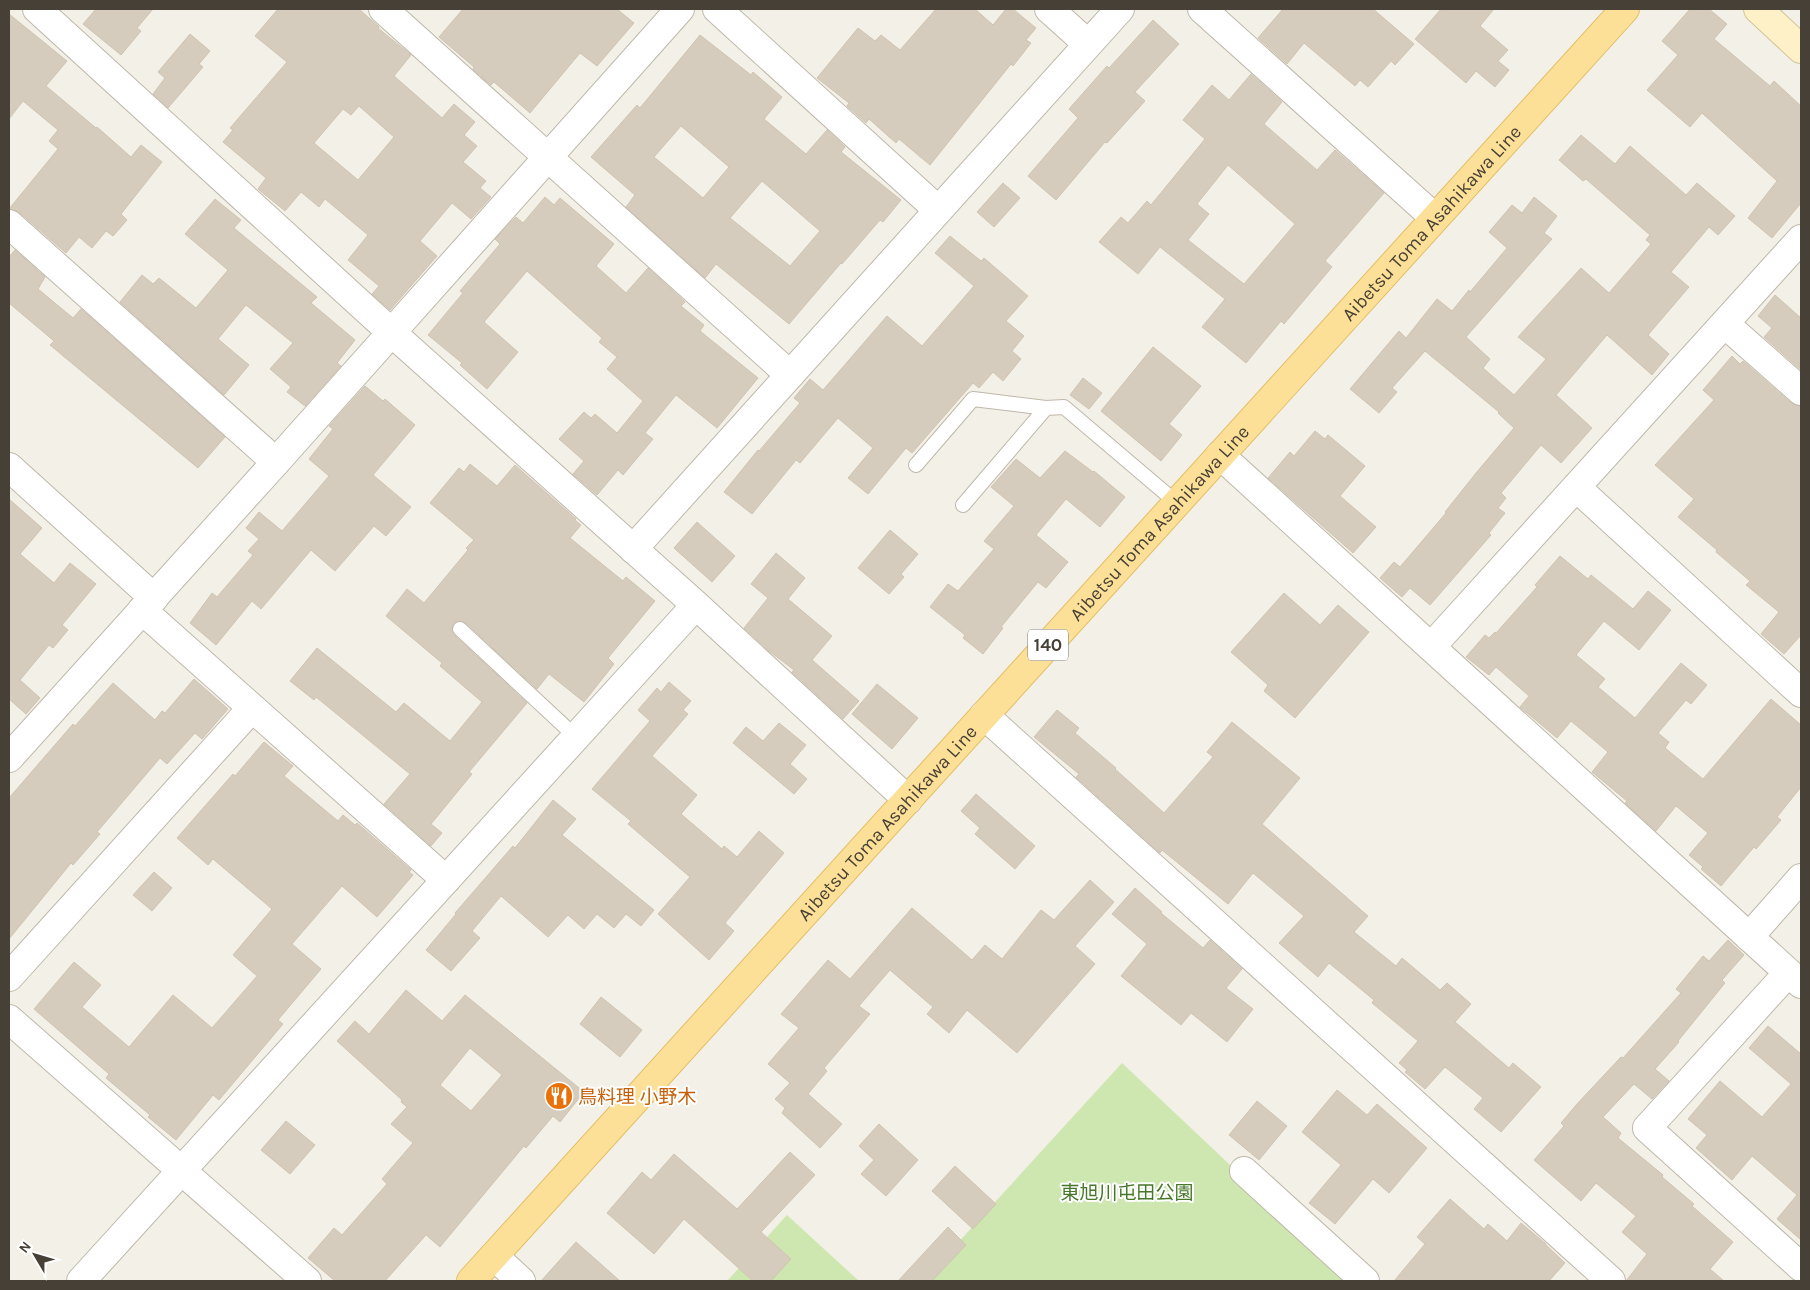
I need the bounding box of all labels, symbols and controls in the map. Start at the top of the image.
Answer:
street label: Aibetsu Toma Asahikawa Line [1338,121,1526,326]
street label: Aibetsu Toma Asahikawa Line [1066,421,1254,626]
road number: 140 [1028,630,1068,660]
street label: Aibetsu Toma Asahikawa Line [793,721,982,926]
restaurant icon: 鳥料理 小野木 [544,1081,574,1111]
place label: 鳥料理 小野木 [578,1086,697,1108]
park label: 東旭川屯田公園 [1060,1182,1194,1204]
north arrow [10,1230,60,1280]
text: N [15,1238,35,1256]

